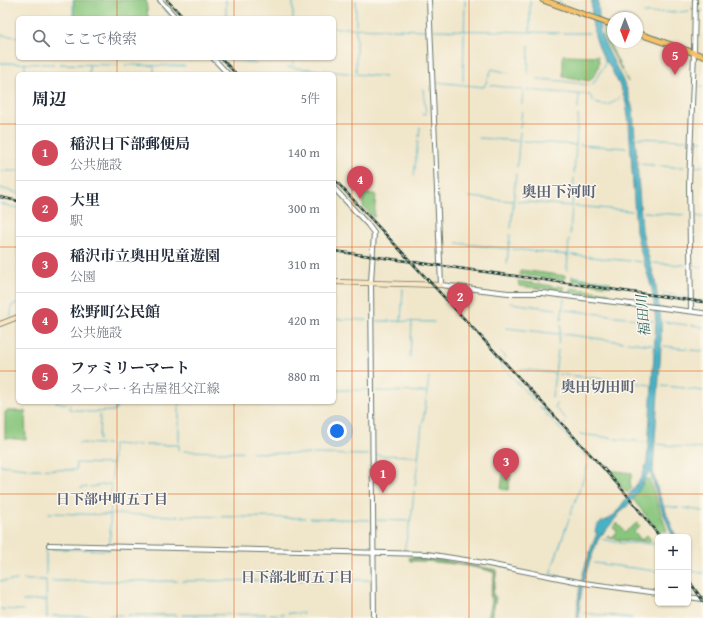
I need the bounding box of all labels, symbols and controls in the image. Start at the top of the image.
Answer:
north arrow [607,12,643,48]
search box [16,16,336,60]
icon: search [30,27,52,49]
text: ここで検索 [62,28,137,49]
pin: 5 [662,42,688,75]
text: 周辺 [32,86,66,111]
text: 5件 [301,89,320,108]
text: 稲沢日下部郵便局 [70,133,190,154]
text: 1 [42,143,48,162]
text: 140 m [288,143,320,162]
text: 公共施設 [70,155,122,174]
pin: 4 [347,166,373,199]
district label: 奥田下河町 [521,181,597,202]
text: 大里 [70,189,100,210]
text: 2 [42,199,48,218]
text: 300 m [288,199,320,218]
text: 駅 [70,211,83,230]
text: 稲沢市立奥田児童遊園 [70,245,220,266]
text: 3 [42,255,48,274]
text: 310 m [288,255,320,274]
text: 公園 [70,267,96,286]
pin: 2 [447,283,473,316]
water label: 福田川 [631,292,655,338]
text: 松野町公民館 [70,301,160,322]
text: 4 [42,311,48,330]
text: 420 m [288,311,320,330]
text: 公共施設 [70,323,122,342]
text: ファミリーマート [70,357,190,378]
text: 5 [42,367,48,386]
text: 880 m [288,367,320,386]
district label: 奥田切田町 [560,376,636,397]
text: スーパー · 名古屋祖父江線 [70,379,220,398]
your location [327,421,347,441]
pin: 3 [493,448,519,481]
pin: 1 [370,460,396,493]
district label: 日下部中町五丁目 [56,489,168,509]
map controls [655,534,691,606]
button: + [655,534,691,570]
district label: 日下部北町五丁目 [241,567,353,587]
button: − [655,570,691,606]

